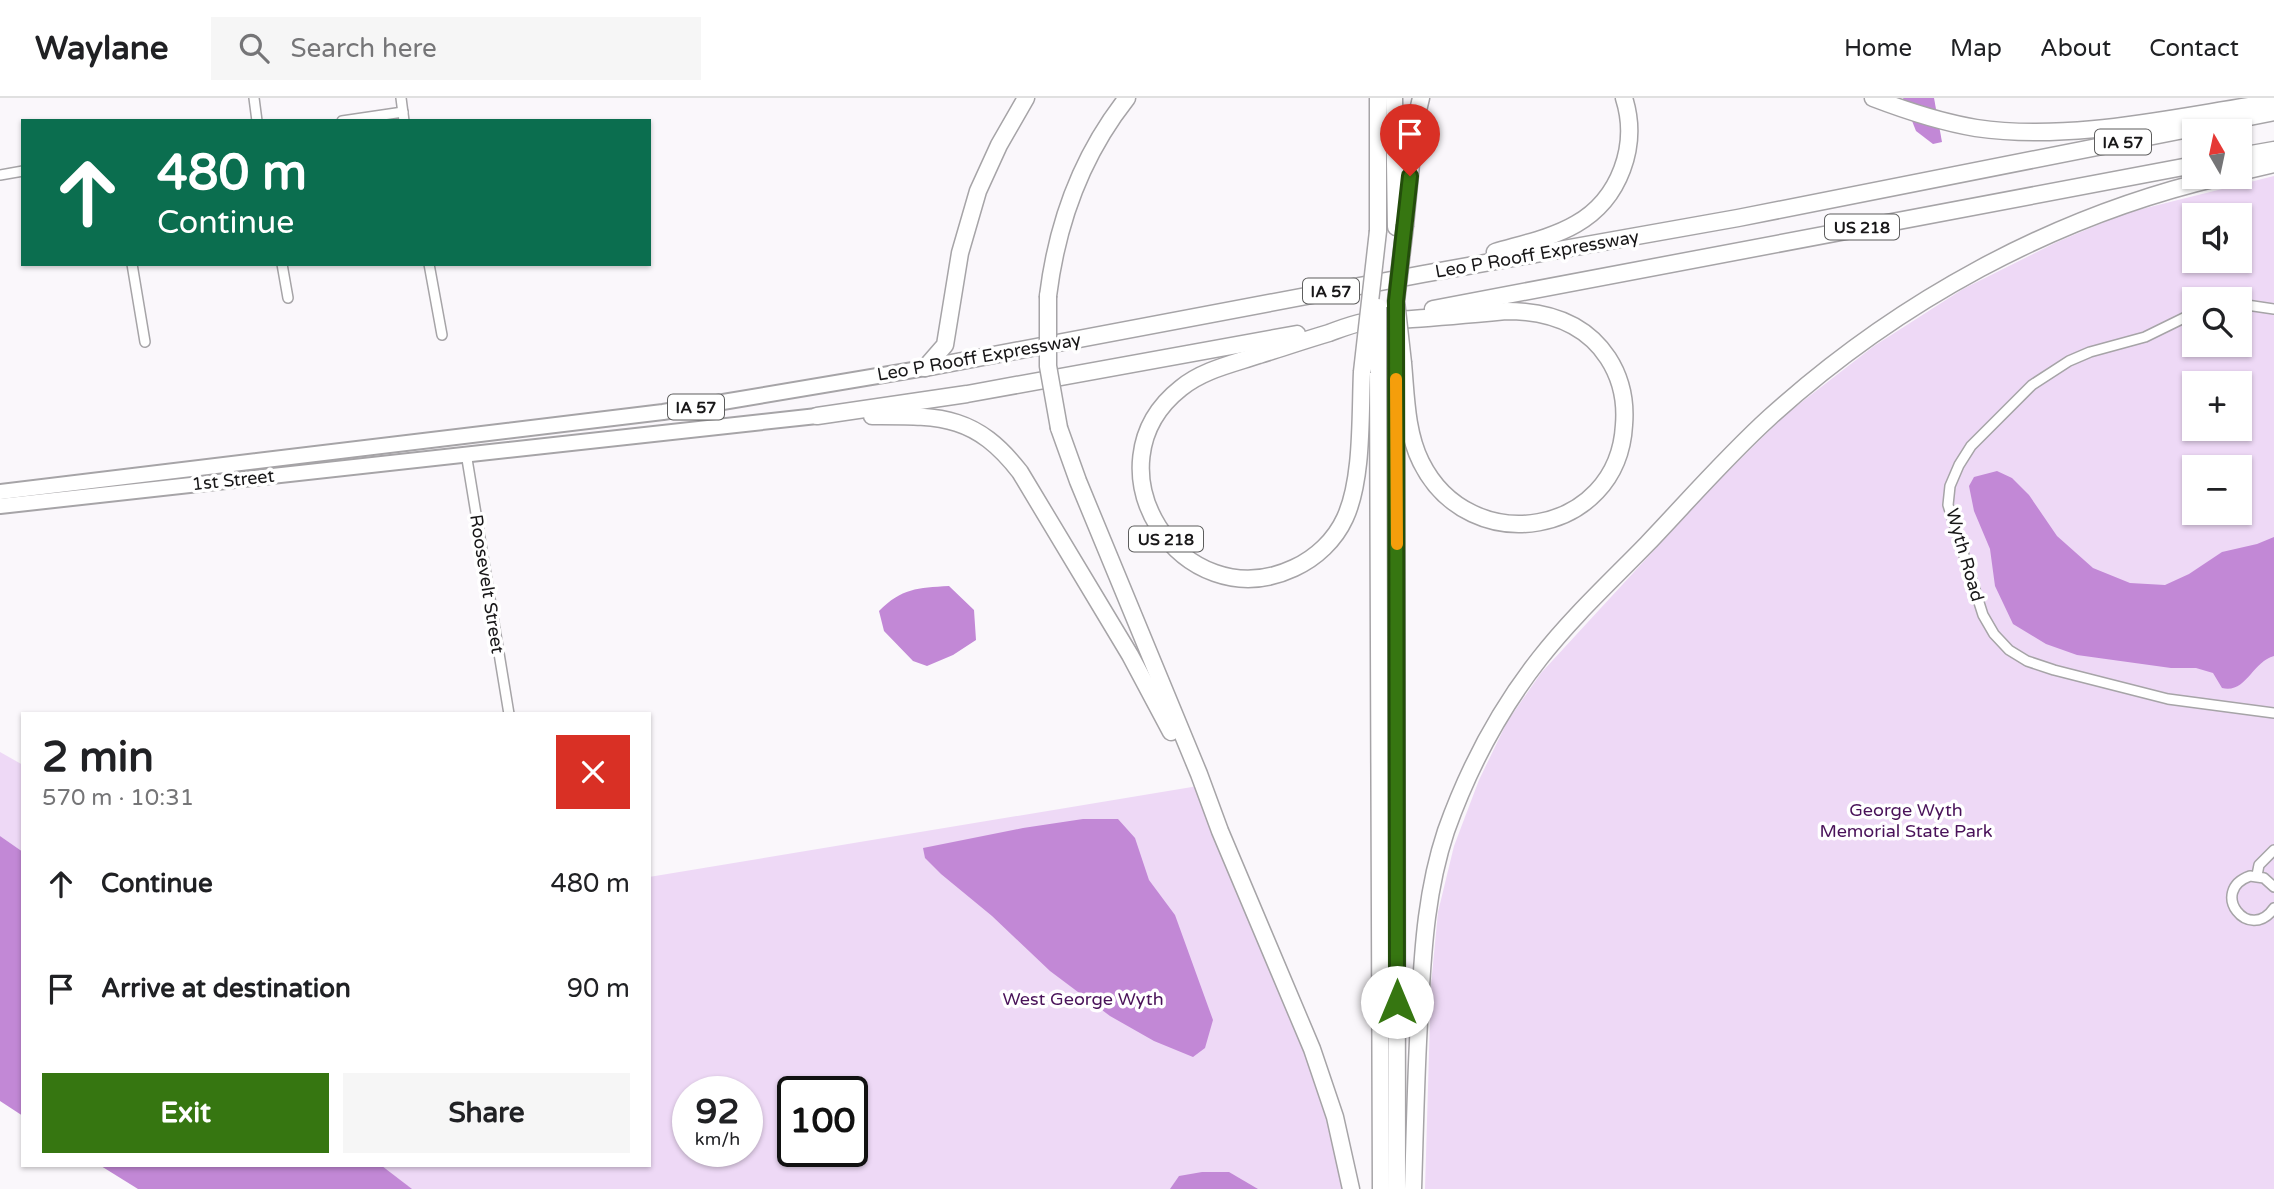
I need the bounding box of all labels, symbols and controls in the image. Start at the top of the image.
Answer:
search box [211,17,701,80]
text: Waylane [35,29,169,68]
icon: search [235,29,273,67]
text: Search here [291,33,437,64]
text: Home [1844,34,1912,63]
text: Map [1950,34,2002,63]
text: About [2040,34,2111,63]
text: Contact [2149,34,2239,63]
pin [1380,104,1440,176]
icon: arrive [1391,115,1429,153]
north arrow [2182,119,2252,189]
map controls [2182,119,2252,525]
road number: IA 57 [2095,130,2151,154]
text: 480 m [157,144,307,203]
icon: ahead [42,147,133,238]
button: sound [2182,203,2252,273]
text: Continue [157,204,294,242]
road number: US 218 [1825,214,1899,239]
street label: Leo P Rooff Expressway [1433,225,1641,283]
road number: IA 57 [1303,279,1359,304]
button: search [2182,287,2252,357]
street label: Leo P Rooff Expressway [875,328,1083,386]
button: + [2182,371,2252,441]
road number: IA 57 [668,394,724,420]
button: − [2182,455,2252,525]
street label: 1st Street [191,465,275,495]
street label: Wyth Road [1941,506,1989,604]
street label: Roosevelt Street [465,513,509,655]
road number: US 218 [1129,526,1203,552]
text: 2 min [42,732,154,783]
button: close [556,735,630,809]
text: 570 m · 10:31 [42,784,194,812]
park label: George Wyth Memorial State Park [1820,799,1993,842]
icon: ahead [42,865,80,903]
text: Continue [101,868,213,899]
text: 480 m [550,868,630,899]
position arrow [1360,965,1434,1039]
icon: arrive [42,970,80,1008]
text: Arrive at destination [101,973,351,1004]
text: 90 m [567,973,630,1004]
park label: West George Wyth [1002,988,1164,1010]
button: Exit [42,1073,329,1153]
button: Share [343,1073,630,1153]
speed limit sign: 100 [777,1076,868,1167]
text: 92 [696,1091,739,1133]
text: km/h [695,1128,740,1150]

